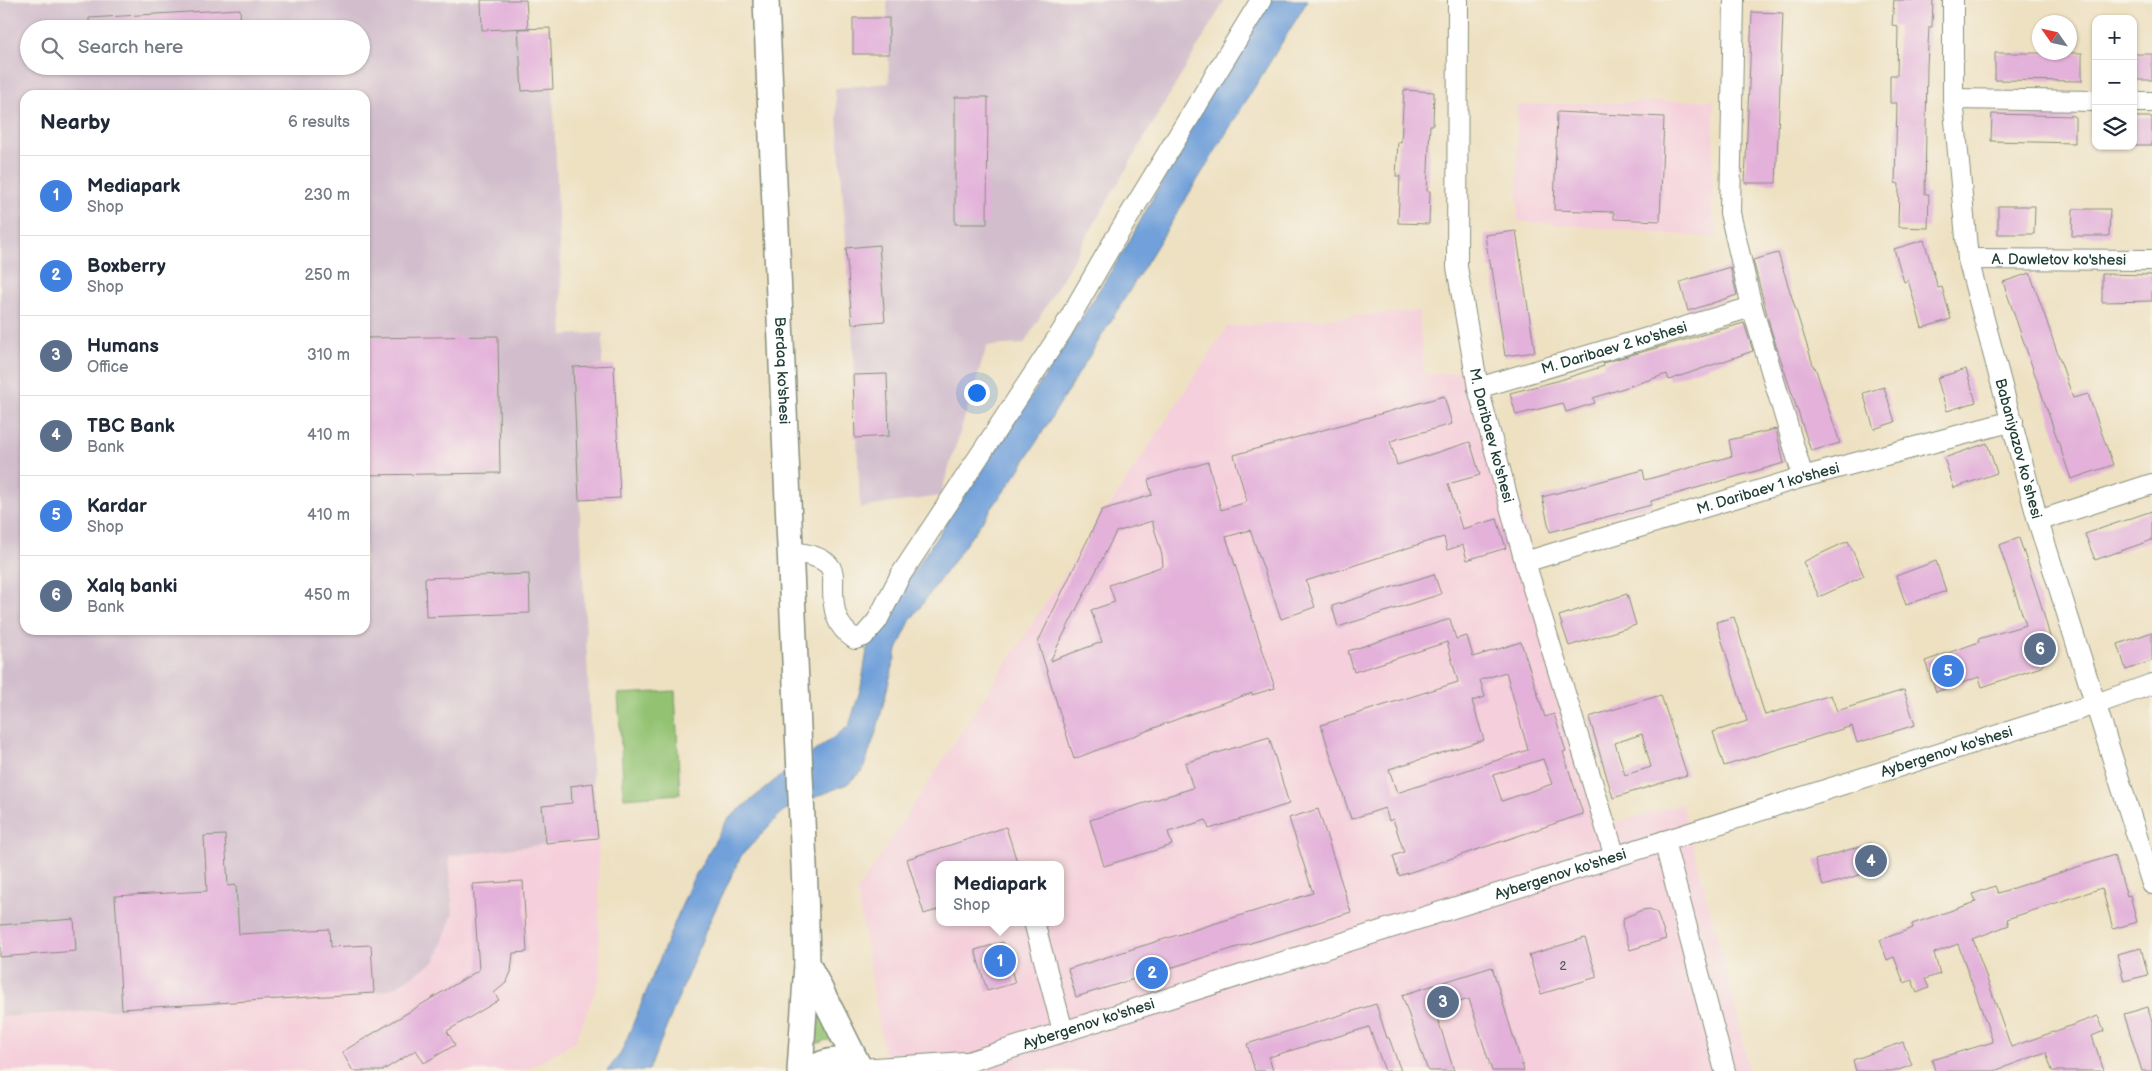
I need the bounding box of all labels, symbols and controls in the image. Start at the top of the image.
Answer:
north arrow [2032,15,2077,60]
map controls [2092,15,2137,150]
button: + [2092,15,2137,60]
search box [20,20,370,75]
icon: search [38,34,66,62]
text: Search here [78,36,183,59]
button: − [2092,60,2137,105]
button: layers [2092,105,2137,150]
text: Nearby [40,110,110,135]
text: 6 results [288,113,350,132]
text: Mediapark [87,175,180,198]
text: 1 [53,186,59,205]
text: 230 m [304,186,350,205]
text: Shop [87,198,124,217]
street label: A. Dawletov ko'shesi [1992,250,2126,270]
text: Boxberry [87,255,166,278]
text: 2 [51,266,61,285]
text: 250 m [304,266,350,285]
text: Shop [87,278,124,297]
street label: Berdaq ko'shesi [770,316,794,425]
street label: M. Daribaev 2 ko'shesi [1539,318,1690,379]
text: Humans [87,335,159,358]
text: 3 [51,346,61,365]
text: 310 m [307,346,350,365]
text: Office [87,358,129,377]
street label: M. Daribaev ko'shesi [1465,367,1518,505]
street label: Babaniyazov ko‘shesi [1990,376,2046,521]
your location [964,380,990,406]
text: TBC Bank [87,415,175,438]
text: 4 [51,426,61,445]
text: 410 m [307,426,350,445]
text: Bank [87,438,124,457]
street label: M. Daribaev 1 ko'shesi [1694,459,1842,519]
text: Kardar [87,495,147,518]
text: 5 [51,506,61,525]
text: 410 m [307,506,350,525]
text: Shop [87,518,124,537]
text: Xalq banki [87,575,177,598]
text: 6 [51,586,61,605]
text: 450 m [304,586,350,605]
text: Bank [87,598,124,617]
pin: 6 [2024,630,2056,668]
pin: 5 [1932,652,1964,690]
street label: Aybergenov ko'shesi [1878,722,2015,782]
pin: 4 [1855,842,1887,880]
street label: Aybergenov ko'shesi [1492,845,1629,904]
popup [936,861,1064,926]
text: Mediapark [953,873,1047,896]
text: Shop [953,896,990,915]
pin: 1 [984,942,1016,980]
pin: 2 [1136,954,1168,992]
house number: 2 [1559,959,1567,974]
pin: 3 [1427,983,1459,1021]
street label: Aybergenov ko'shesi [1021,994,1157,1054]

